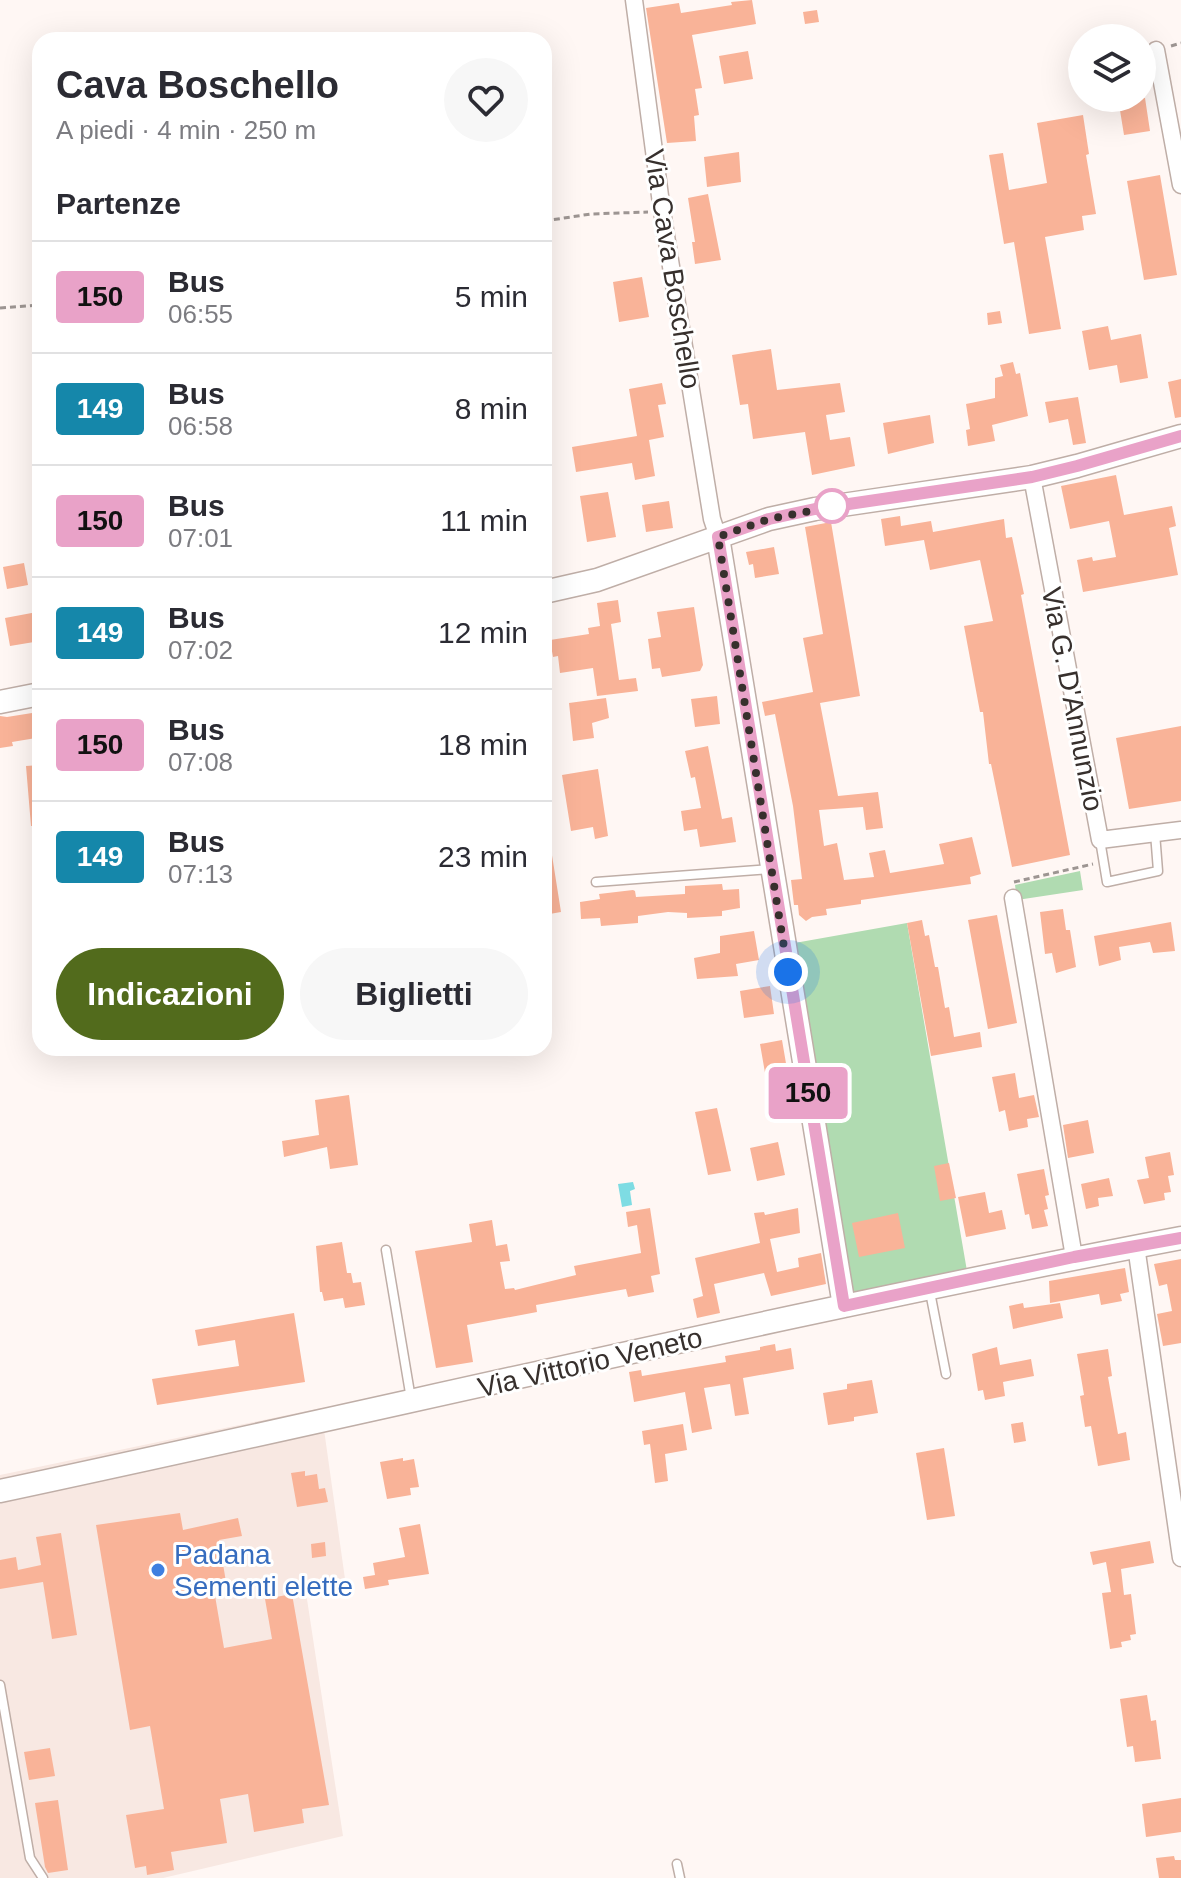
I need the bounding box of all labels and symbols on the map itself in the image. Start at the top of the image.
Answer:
street label: Via Cava Boschello [638,147,707,391]
unlabelled marker [815,489,849,523]
street label: Via G. D'Annunzio [1036,585,1109,814]
your location [768,952,808,992]
line badge: 150 [762,1067,854,1119]
street label: Via Vittorio Veneto [475,1322,705,1403]
place label: Padana Sementi elette [174,1539,353,1602]
marker: Padana Sementi elette [149,1561,167,1579]

